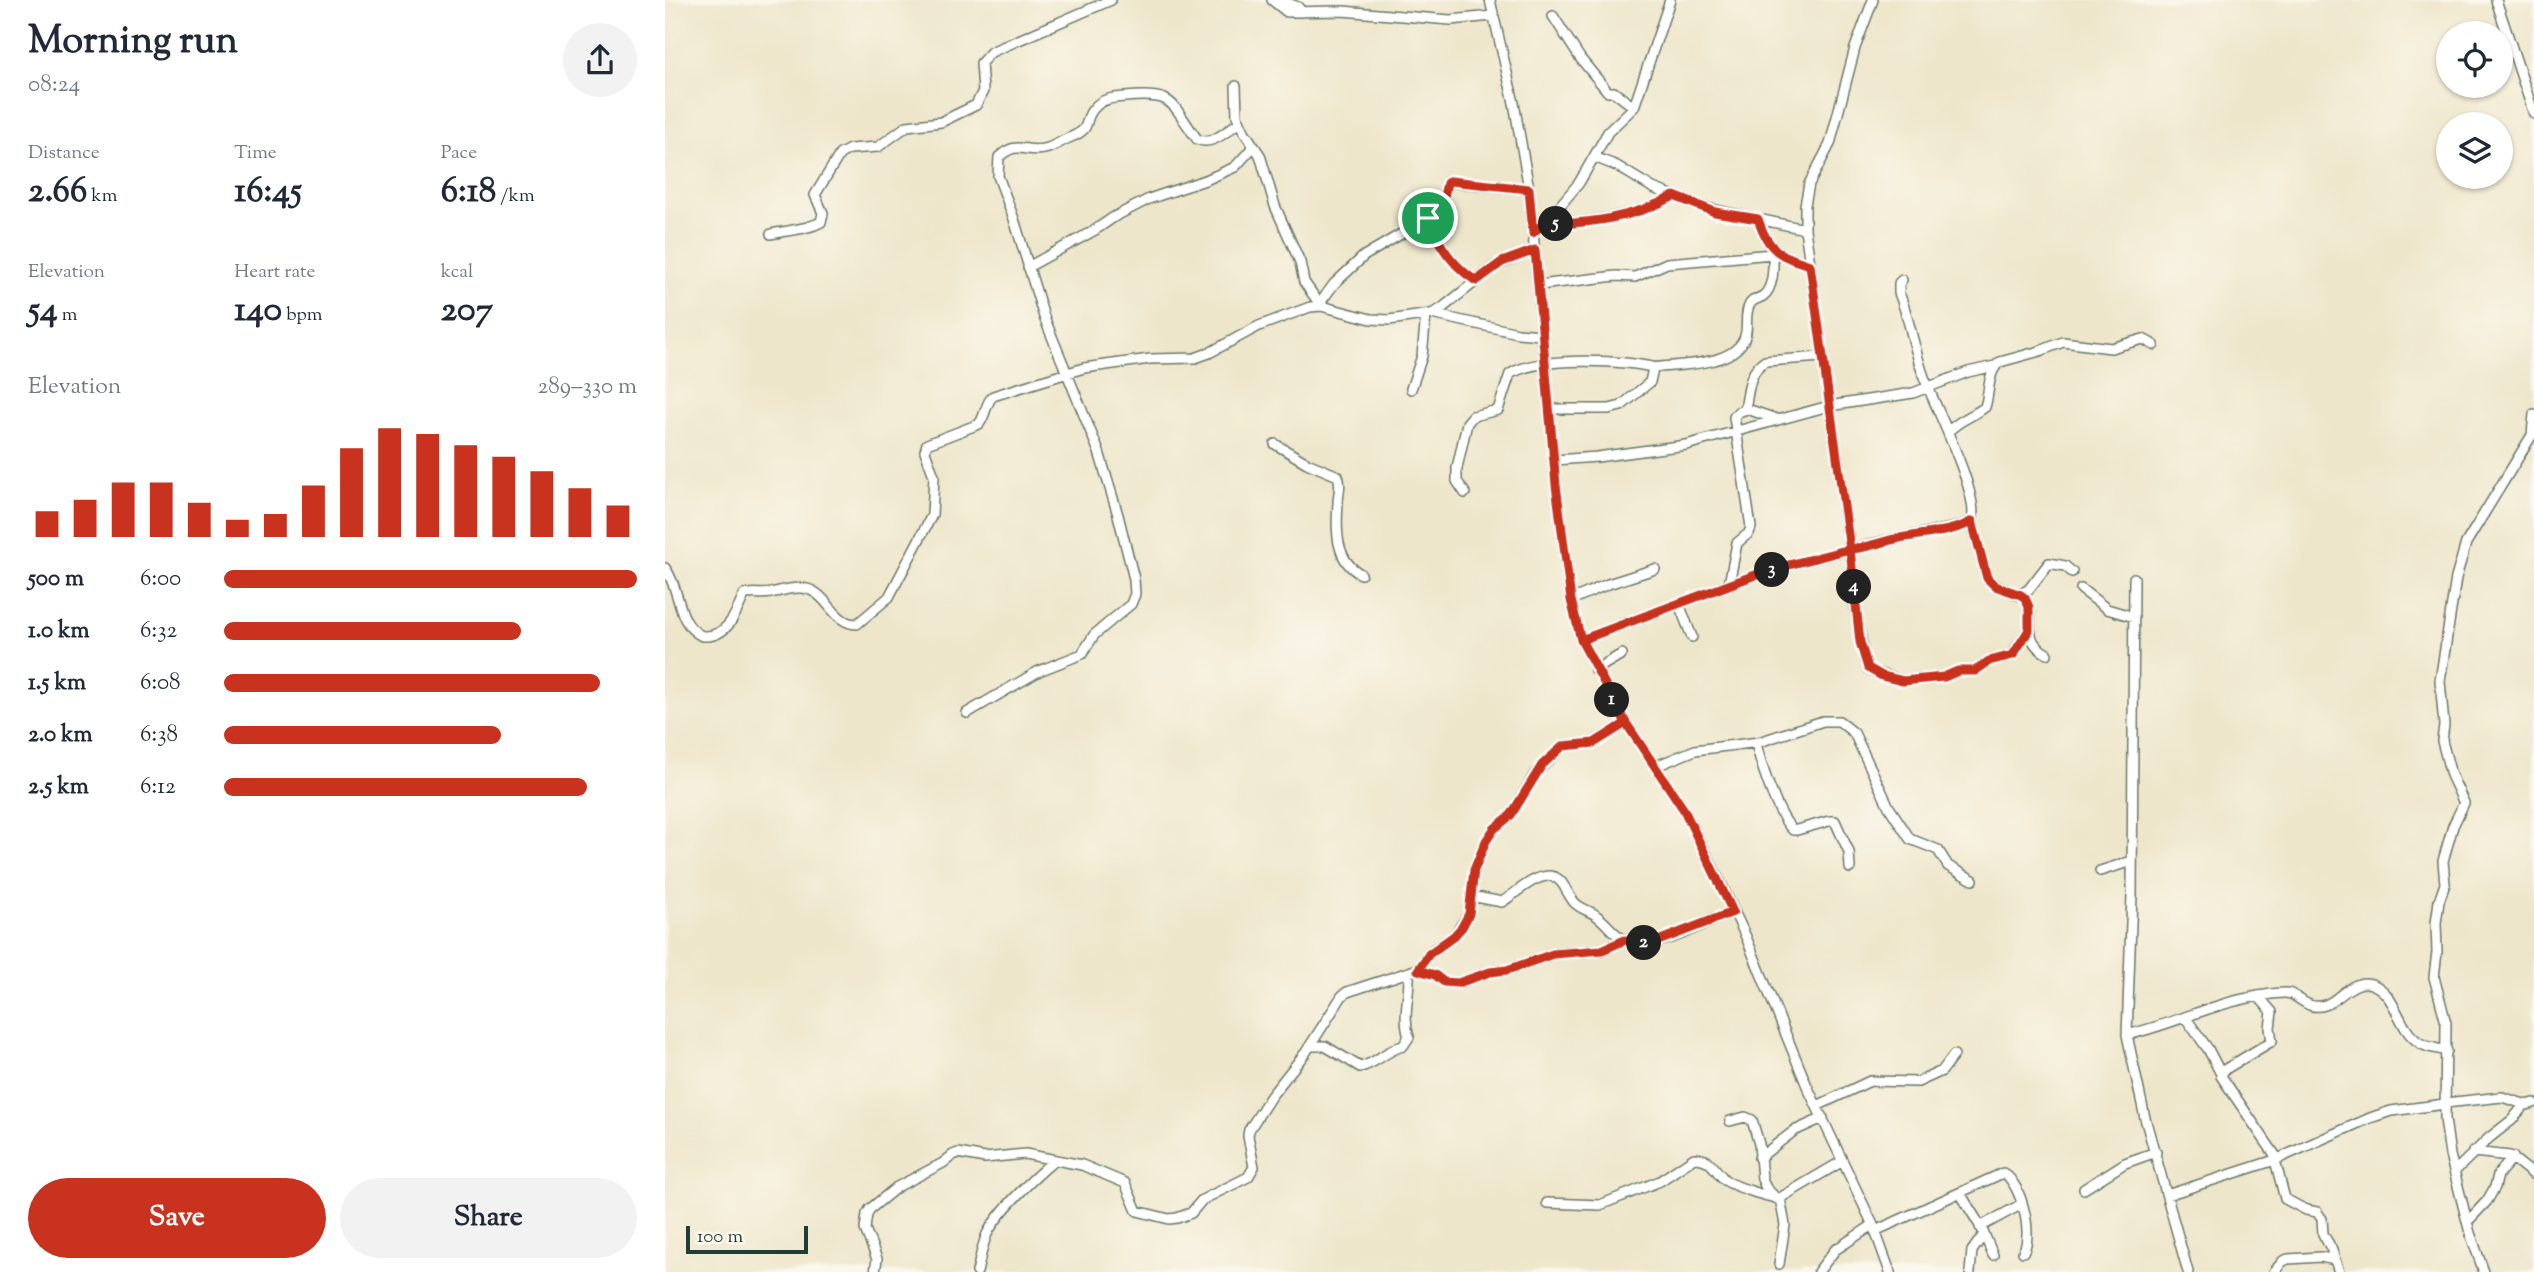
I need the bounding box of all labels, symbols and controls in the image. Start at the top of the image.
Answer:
text: Morning run [28,16,238,70]
map controls [2436,21,2513,189]
button: locate [2436,21,2513,98]
button: share [563,23,637,97]
text: 08:24 [28,69,80,102]
button: layers [2436,112,2513,189]
text: Distance [28,140,100,167]
text: Time [234,140,277,167]
text: Pace [441,140,477,167]
text: 2.66 [28,167,87,218]
text: 16:45 [234,167,302,218]
text: 6:18 [441,167,496,218]
text: km [87,183,117,210]
text: /km [496,183,535,210]
pin [1398,188,1458,248]
icon: arrive [1409,199,1447,237]
pin: 5 [1539,206,1573,242]
text: 5 [1552,210,1559,237]
text: Elevation [28,259,105,286]
text: Heart rate [234,259,315,286]
text: kcal [441,259,473,286]
text: 54 [28,286,58,337]
text: 140 [234,286,282,337]
text: 207 [441,286,493,337]
text: m [58,302,77,329]
text: bpm [282,302,323,329]
text: Elevation [28,371,121,404]
text: 289–330 m [538,371,637,404]
pin: 3 [1755,552,1789,588]
text: 3 [1768,556,1775,583]
text: 500 m [28,563,84,596]
text: 6:00 [140,563,181,596]
pin: 4 [1837,570,1871,604]
text: 4 [1849,573,1858,600]
text: 1.0 km [28,615,90,648]
text: 6:32 [140,615,177,648]
text: 1.5 km [28,667,86,700]
text: 6:08 [140,667,181,700]
pin: 1 [1595,682,1629,718]
text: 1 [1608,686,1615,713]
text: 2.0 km [28,719,93,752]
text: 6:38 [140,719,178,752]
text: 2.5 km [28,771,89,804]
text: 6:12 [140,771,176,804]
pin: 2 [1627,926,1661,960]
text: 2 [1639,929,1648,956]
button: Save [28,1178,326,1258]
button: Share [340,1178,637,1258]
scale bar [686,1223,809,1255]
text: 100 m [697,1224,743,1251]

